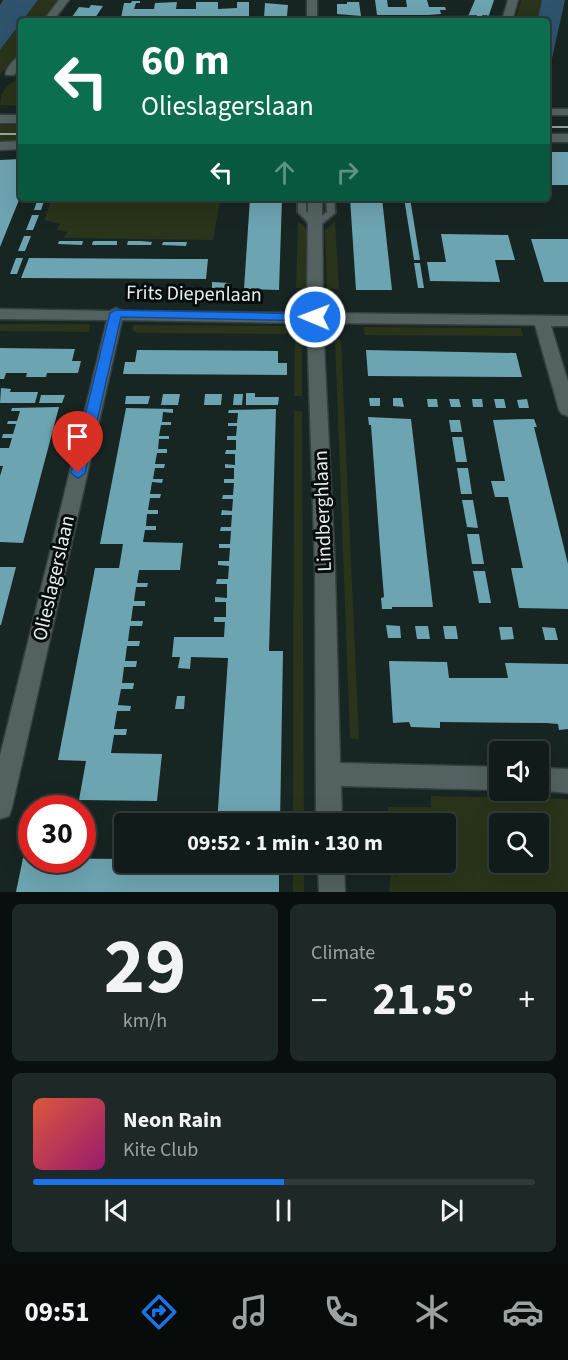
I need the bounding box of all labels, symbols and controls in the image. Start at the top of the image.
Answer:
text: 60 m [141,31,230,91]
icon: left [42,42,120,120]
text: Olieslagerslaan [141,87,314,126]
icon: left [205,156,238,189]
icon: ahead [268,156,301,189]
icon: right [331,156,364,189]
street label: Frits Diepenlaan [126,279,262,309]
position arrow [283,285,347,349]
pin [52,411,103,473]
icon: arrive [61,420,94,453]
street label: Lindberghlaan [307,450,339,572]
street label: Olieslagerslaan [26,513,82,643]
map controls [489,741,549,873]
button: sound [489,741,549,801]
speed limit sign: 30 [18,795,96,873]
button: search [489,813,549,873]
text: 09:52 · 1 min · 130 m [187,827,383,859]
text: 29 [104,912,186,1023]
text: Climate [311,939,375,967]
text: 21.5° [372,968,474,1032]
text: − [311,977,327,1024]
text: + [519,977,535,1024]
text: km/h [123,1007,167,1035]
text: Neon Rain [123,1104,222,1136]
text: Kite Club [123,1136,198,1164]
icon: previous [100,1194,133,1227]
icon: pause [267,1194,300,1227]
icon: next [435,1194,468,1227]
icon: directions [138,1291,180,1333]
icon: music [229,1291,271,1333]
icon: phone [320,1291,362,1333]
icon: climate [411,1291,453,1333]
icon: car [502,1291,544,1333]
text: 09:51 [24,1293,90,1332]

